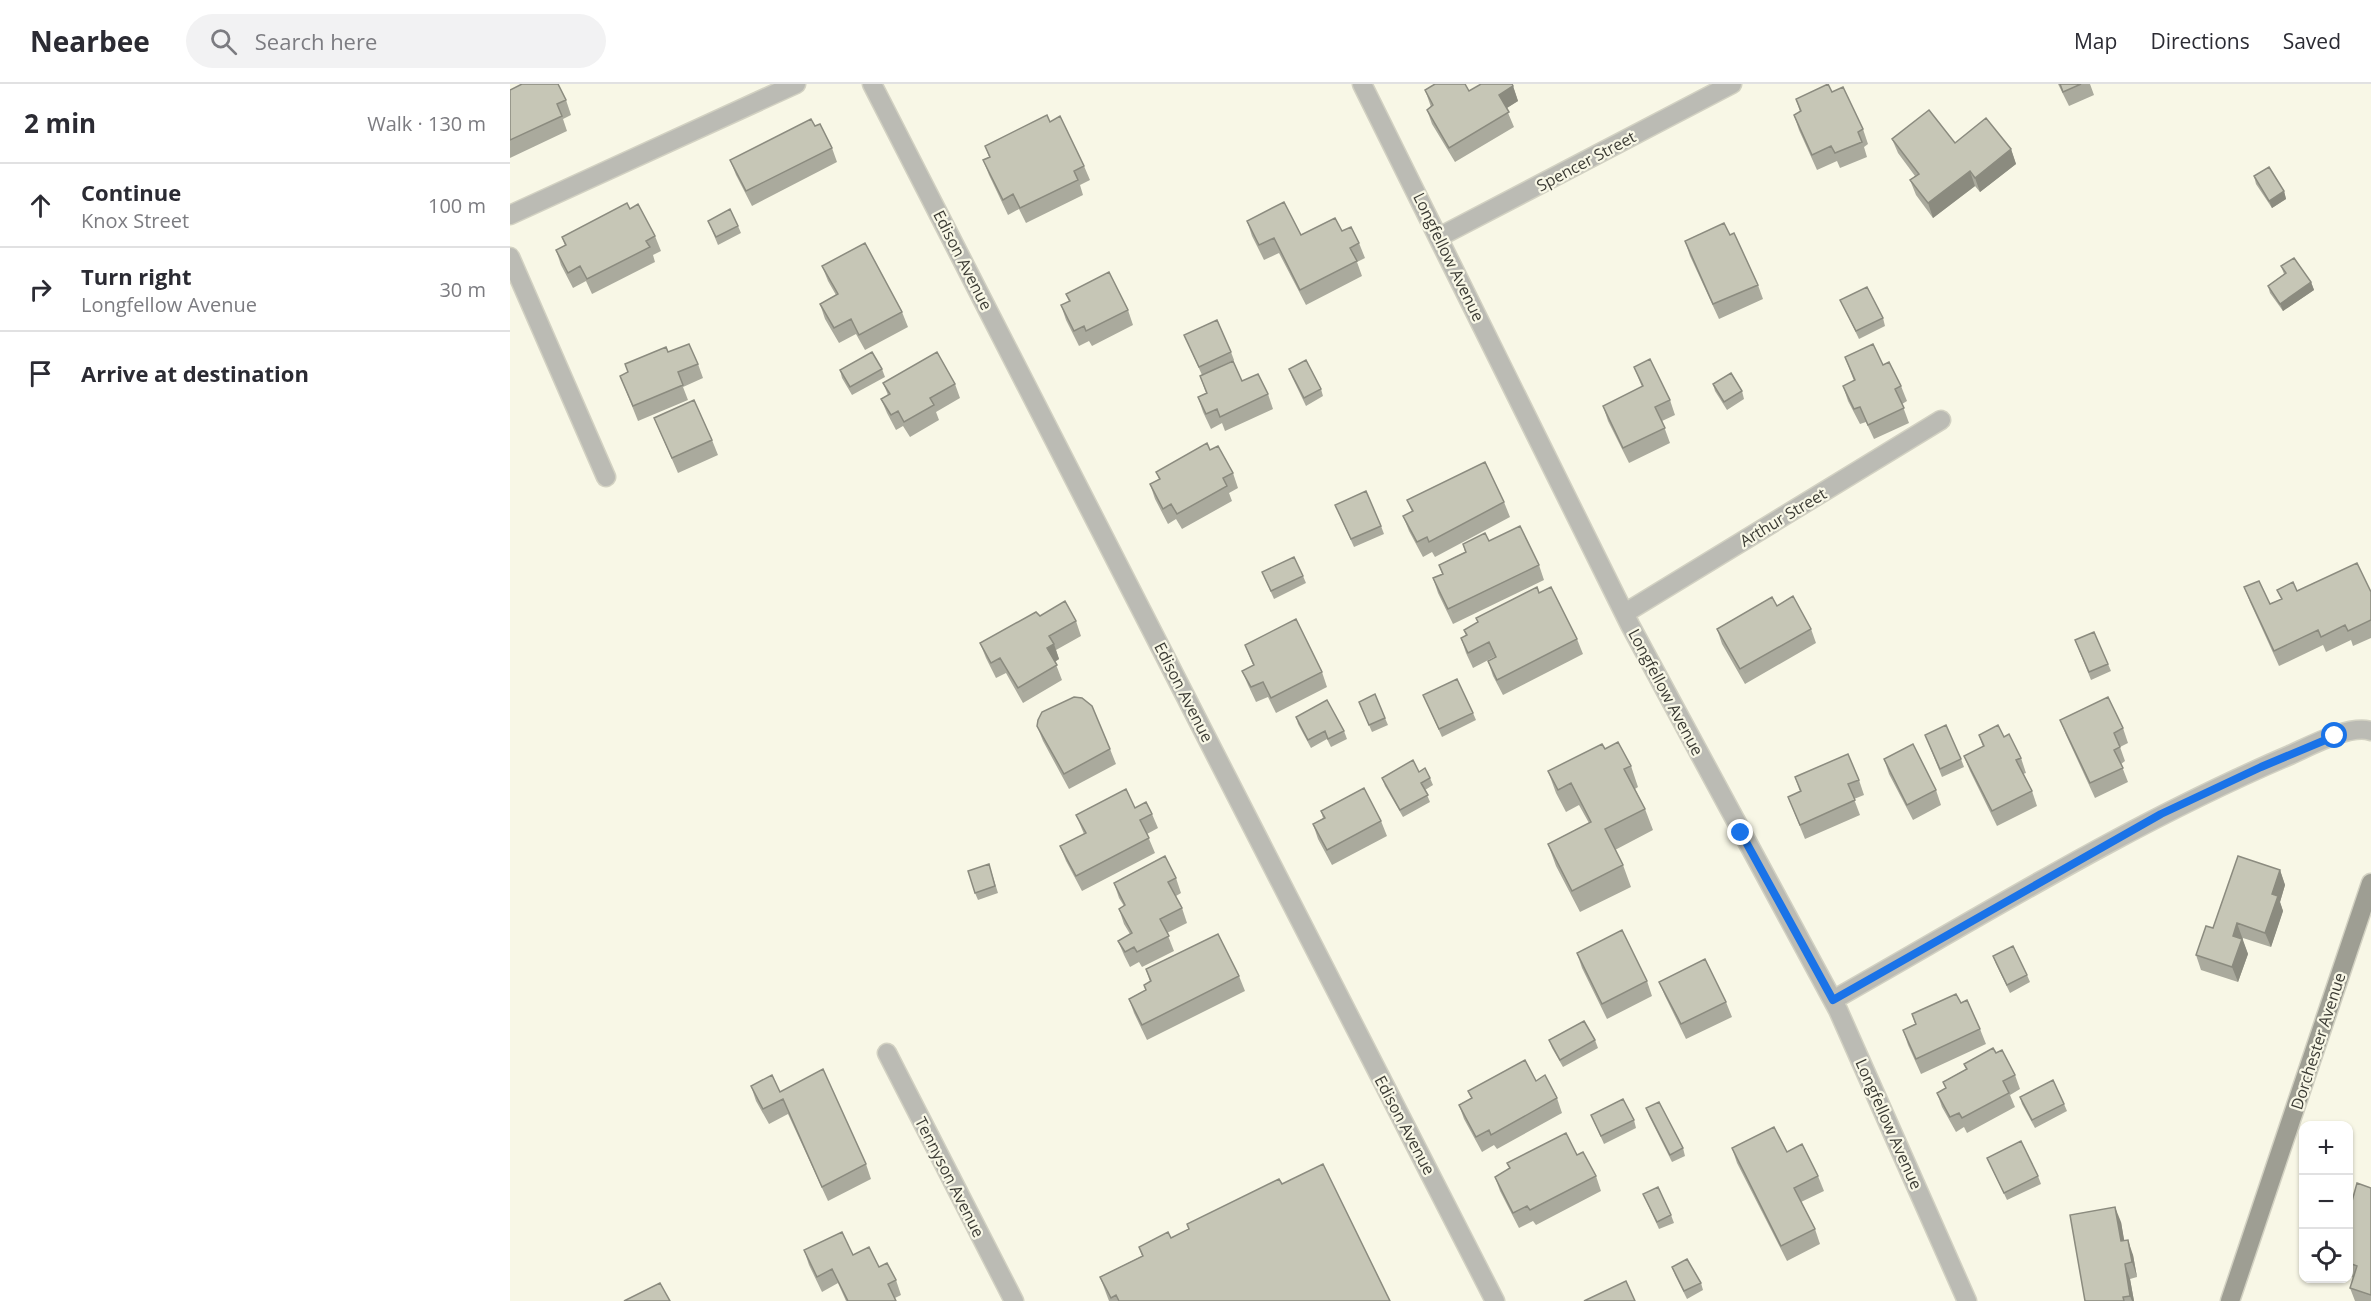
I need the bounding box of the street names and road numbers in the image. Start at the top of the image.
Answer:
street label: Spencer Street [1533,125,1640,196]
street label: Longfellow Avenue [1408,189,1490,325]
street label: Edison Avenue [928,206,998,314]
street label: Arthur Street [1736,482,1831,552]
street label: Longfellow Avenue [1623,625,1709,759]
street label: Edison Avenue [1149,638,1219,746]
street label: Dorchester Avenue [2285,970,2351,1112]
street label: Longfellow Avenue [1850,1055,1928,1193]
street label: Edison Avenue [1370,1071,1440,1179]
street label: Tennyson Avenue [910,1113,990,1241]

